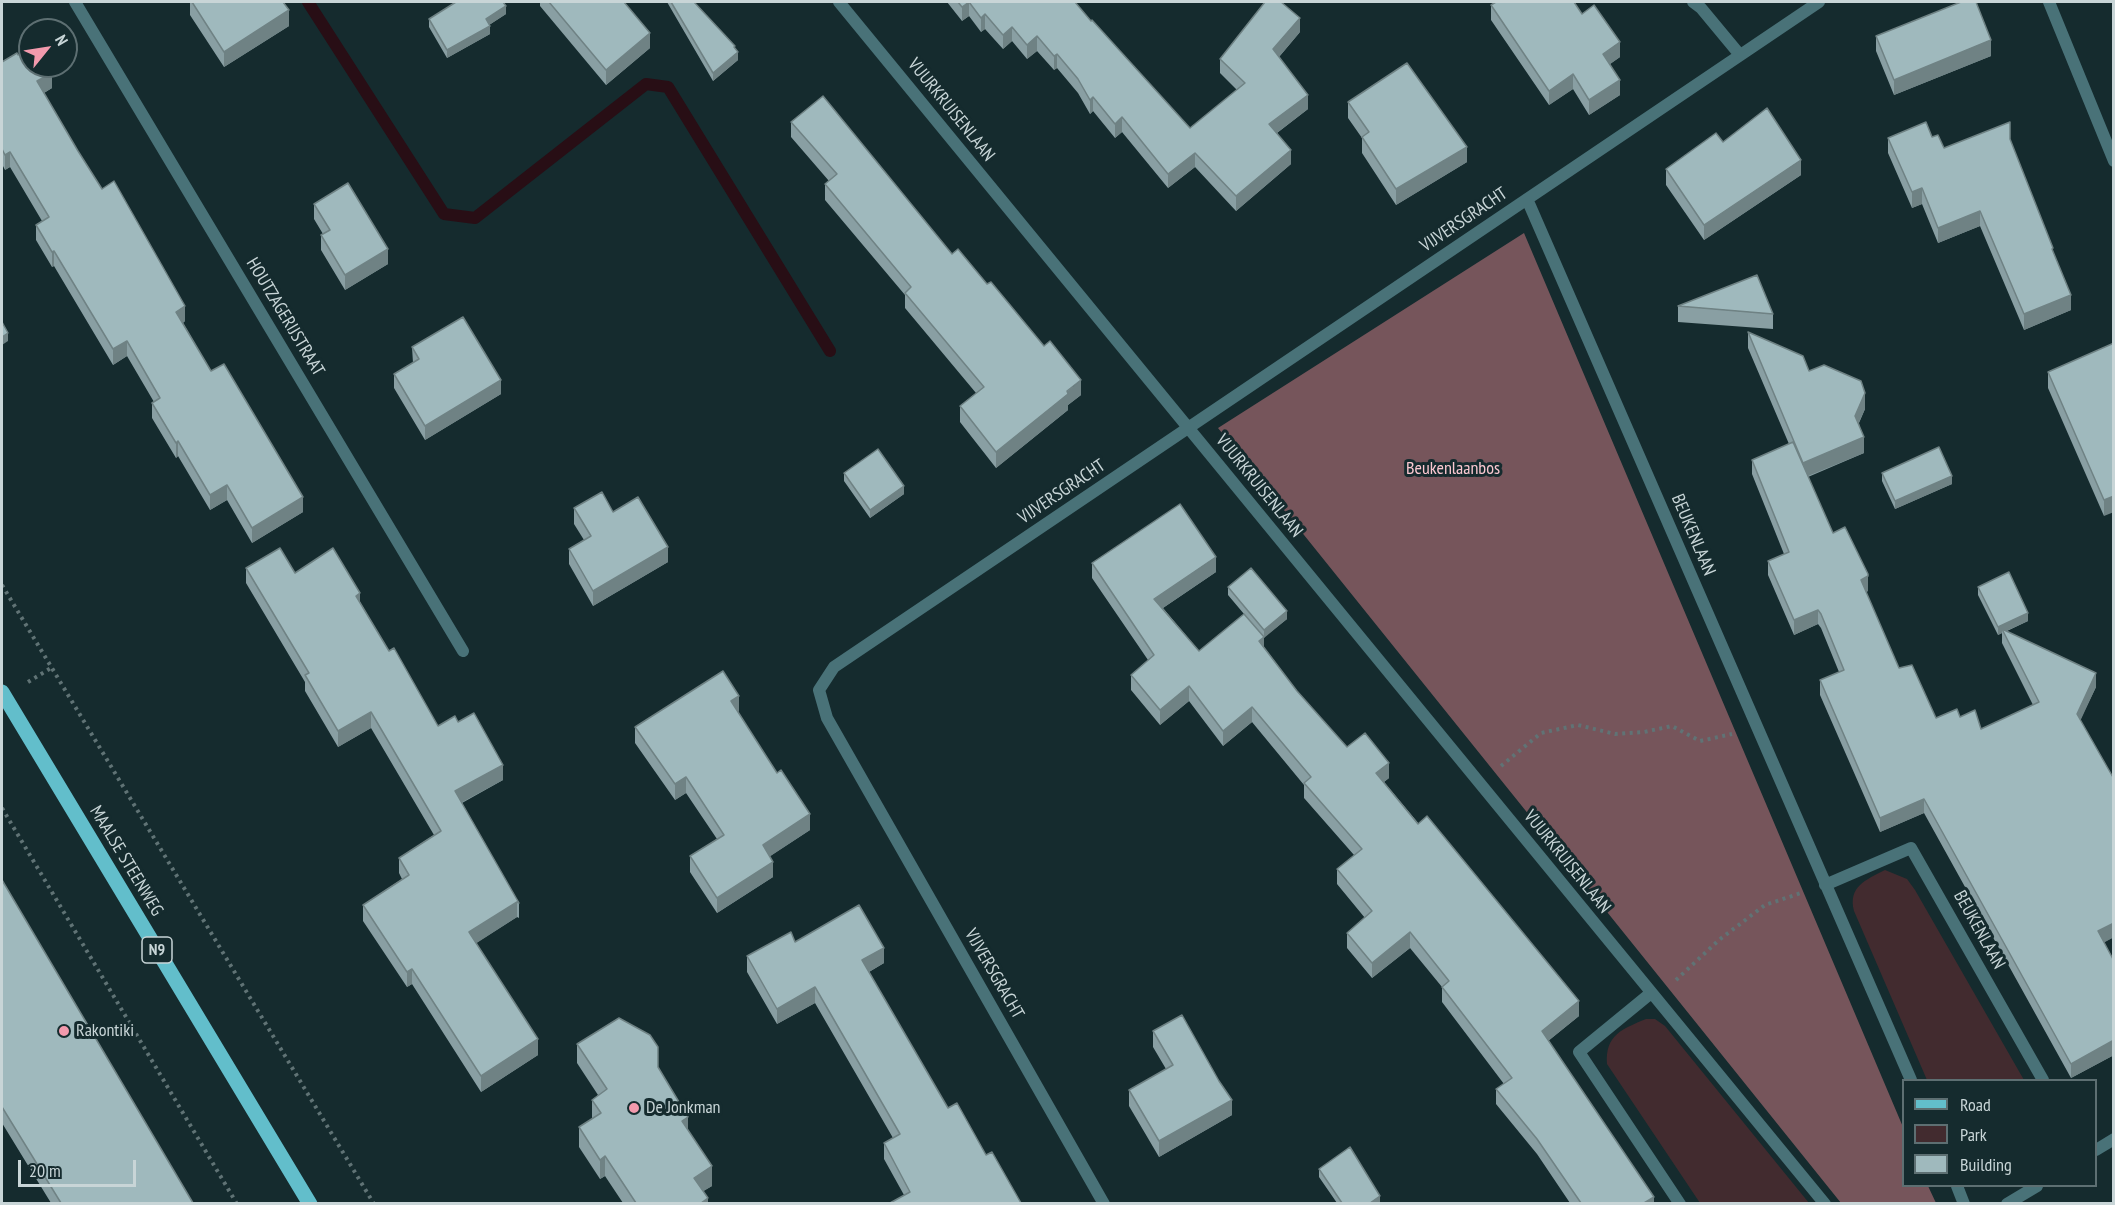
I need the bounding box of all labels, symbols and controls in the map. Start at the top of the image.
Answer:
north arrow [18,18,78,78]
text: N [51,31,73,49]
street label: VUURKRUISENLAAN [903,54,999,166]
street label: VIJVERSGRACHT [1416,183,1512,257]
street label: HOUTZAGERIJSTRAAT [241,254,329,380]
street label: VUURKRUISENLAAN [1211,430,1307,542]
street label: VIJVERSGRACHT [1014,455,1110,529]
park label: Beukenlaanbos [1406,458,1500,480]
street label: BEUKENLAAN [1666,491,1720,579]
street label: MAALSE STEENWEG [85,802,167,920]
street label: VUURKRUISENLAAN [1519,806,1615,918]
street label: BEUKENLAAN [1949,887,2009,973]
street label: VIJVERSGRACHT [960,925,1028,1023]
road number: N9 [142,937,172,963]
place label: Rakontiki [76,1020,134,1042]
marker: Rakontiki [57,1024,71,1038]
legend [1902,1079,2097,1187]
text: Road [1960,1093,1991,1116]
place label: De Jonkman [646,1097,721,1119]
marker: De Jonkman [627,1101,641,1115]
text: Park [1960,1123,1987,1146]
scale bar [21,1148,140,1186]
text: Building [1960,1153,2012,1176]
text: 20 m [29,1159,61,1182]

